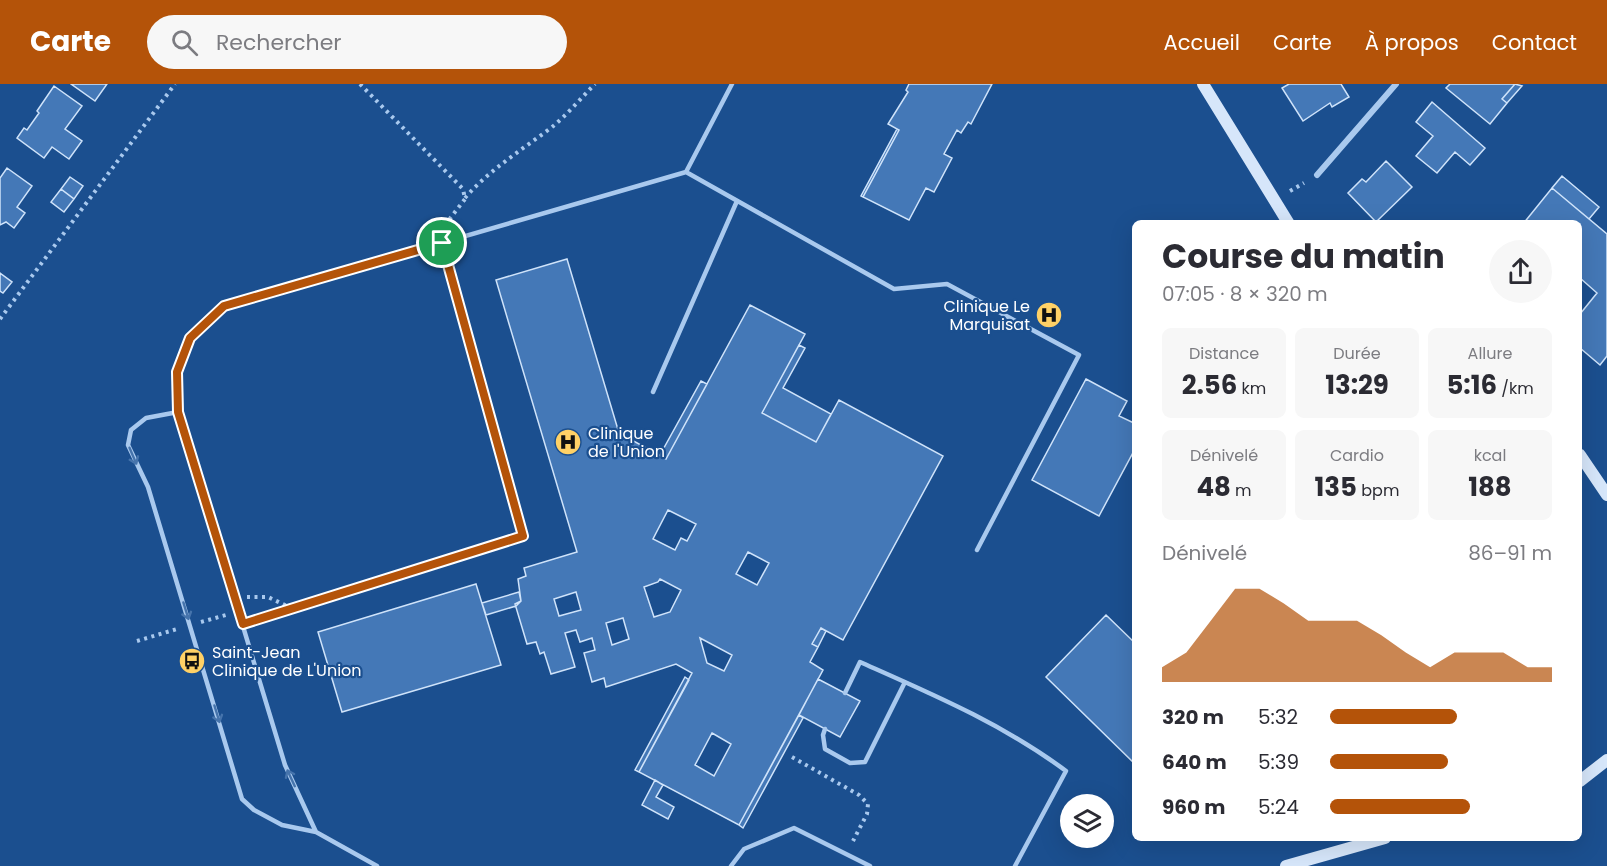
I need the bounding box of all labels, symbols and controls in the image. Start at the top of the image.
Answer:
search box [147,15,567,69]
text: Carte [30,22,111,61]
icon: search [168,26,201,59]
text: Rechercher [216,27,342,58]
text: Accueil [1163,28,1240,57]
text: Carte [1273,28,1332,57]
text: À propos [1365,28,1459,57]
text: Contact [1492,28,1577,57]
pin [416,217,467,268]
icon: arrive [425,226,458,259]
text: Course du matin [1162,233,1445,280]
button: share [1489,240,1552,303]
text: 07:05 · 8 × 320 m [1162,280,1328,308]
place label: Clinique Le Marquisat [944,295,1030,336]
hospital icon: Clinique Le Marquisat [1034,300,1064,330]
text: Distance [1189,342,1259,365]
text: Durée [1333,342,1381,365]
text: Allure [1468,342,1512,365]
text: 2.56 [1182,367,1237,403]
text: 13:29 [1325,367,1389,403]
text: 5:16 [1446,367,1497,403]
text: km [1237,377,1266,400]
text: /km [1497,377,1534,400]
place label: Clinique de l'Union [588,422,665,463]
hospital icon: Clinique de l'Union [553,427,583,457]
text: Dénivelé [1190,444,1258,467]
text: Cardio [1330,444,1384,467]
text: kcal [1474,444,1506,467]
one-way arrow [128,447,139,465]
text: 48 [1196,469,1231,505]
text: 135 [1315,469,1357,505]
text: 188 [1468,469,1512,505]
text: m [1231,479,1252,502]
text: bpm [1357,479,1399,502]
text: Dénivelé [1162,539,1247,567]
text: 86–91 m [1468,539,1552,567]
one-way arrow [181,601,192,620]
place label: Saint-Jean Clinique de L'Union [212,641,362,682]
bus stop icon: Saint-Jean Clinique de L'Union [177,646,207,676]
text: 320 m [1162,703,1224,731]
text: 5:32 [1258,703,1298,731]
one-way arrow [212,704,223,723]
text: 640 m [1162,748,1227,776]
text: 5:39 [1258,748,1299,776]
one-way arrow [285,770,297,788]
text: 960 m [1162,793,1226,821]
text: 5:24 [1258,793,1299,821]
map controls [1060,794,1114,848]
button: layers [1060,794,1114,848]

